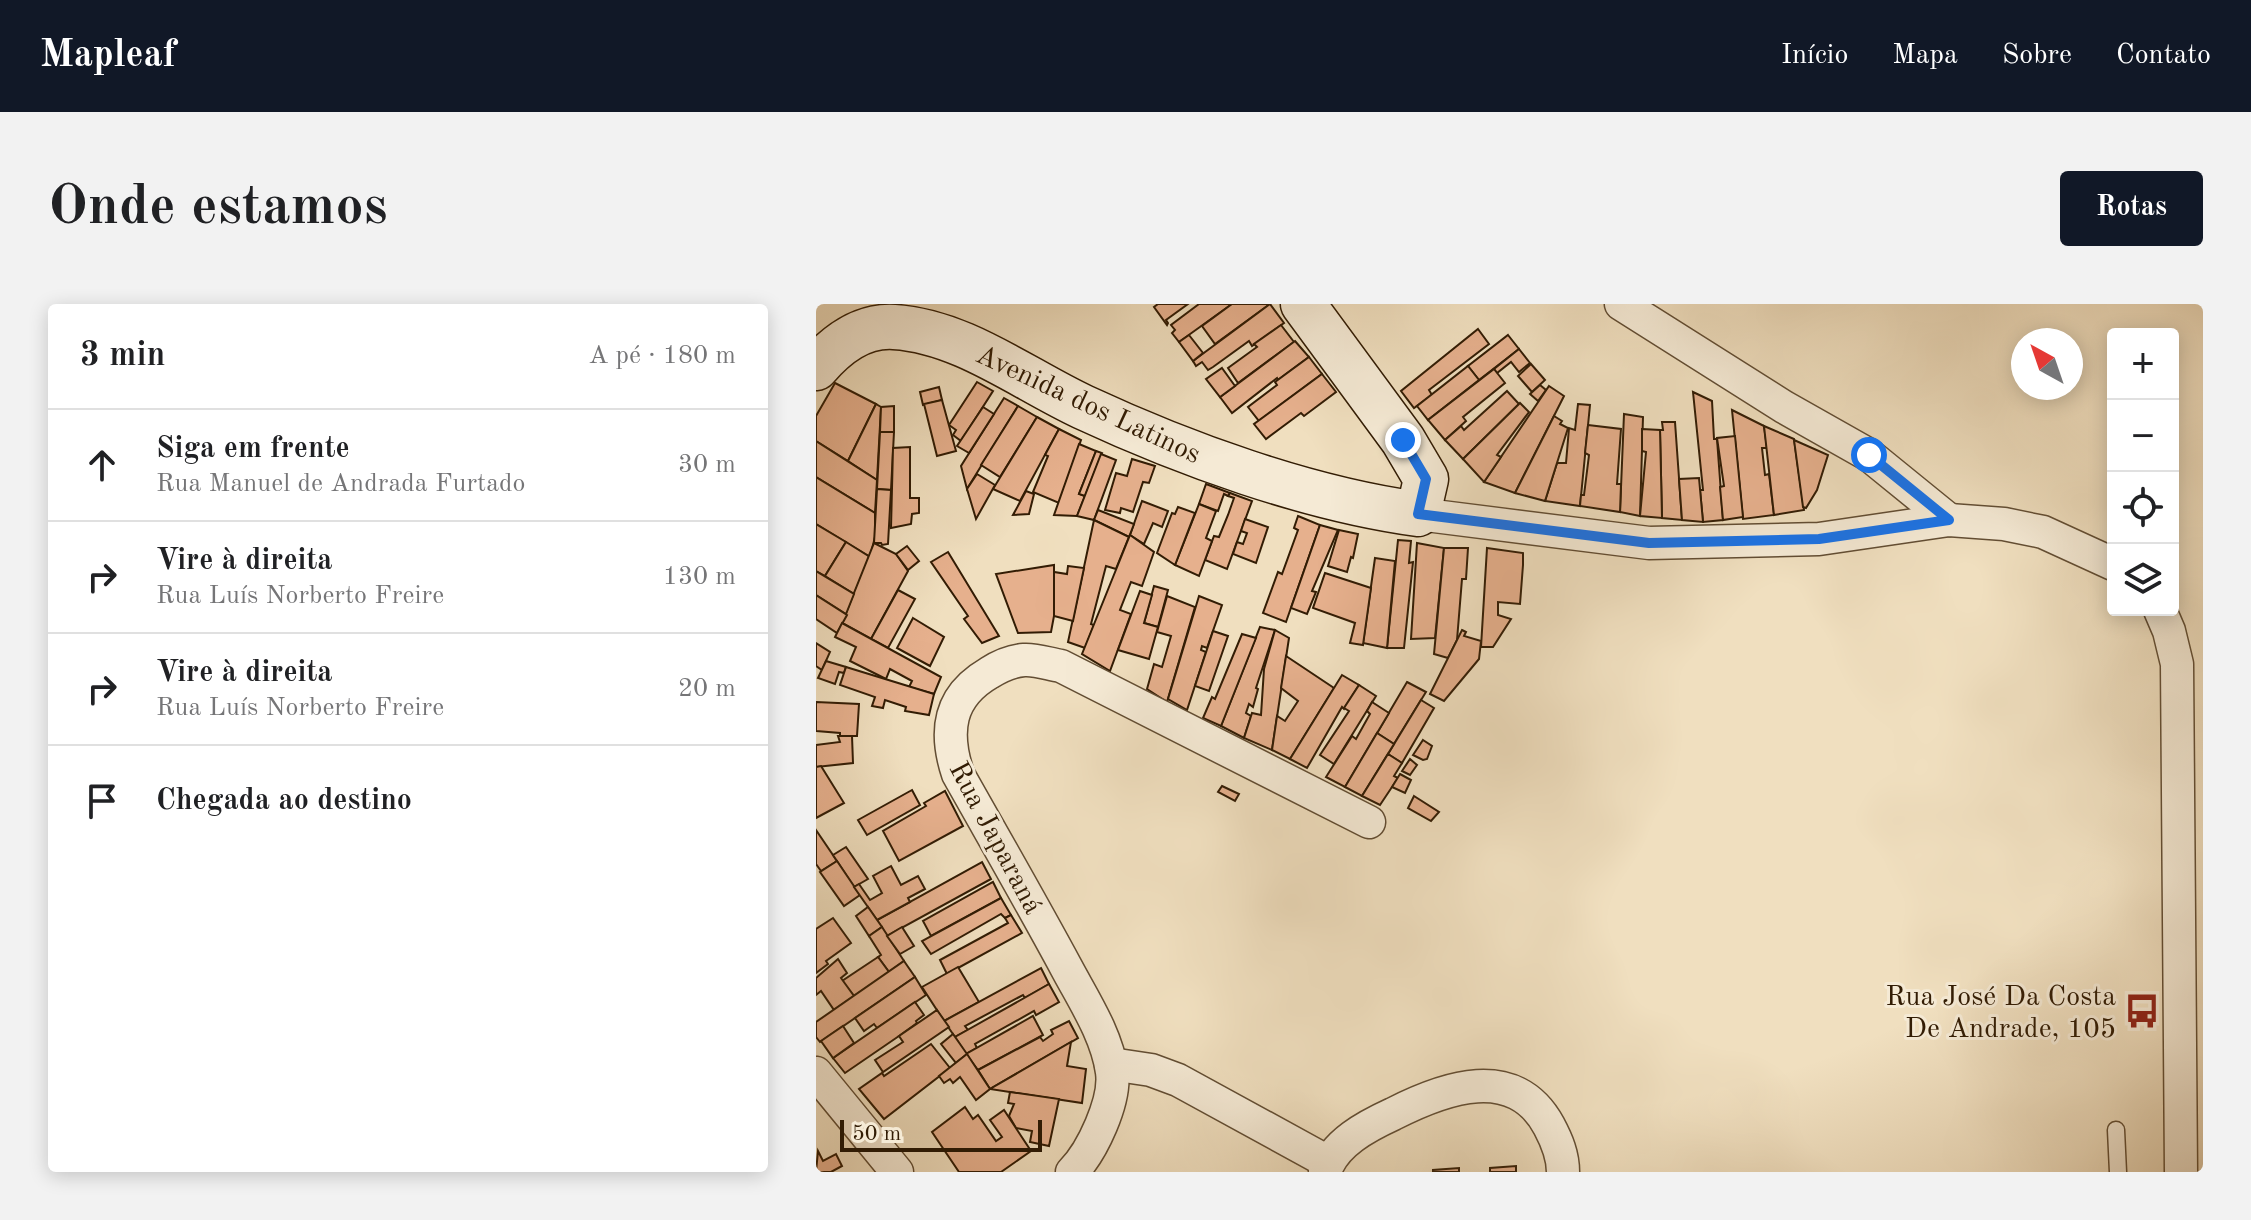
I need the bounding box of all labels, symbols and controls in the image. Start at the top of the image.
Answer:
text: Mapleaf [40,37,176,75]
text: Início [1781,42,1848,70]
text: Mapa [1892,42,1958,70]
text: Sobre [2002,42,2072,70]
text: Contato [2116,42,2211,70]
button: Rotas [2060,171,2203,246]
text: Onde estamos [48,180,388,236]
north arrow [2011,328,2083,400]
map controls [2107,328,2179,616]
button: + [2107,328,2179,400]
text: 3 min [80,339,165,373]
street label: Avenida dos Latinos [971,341,1204,470]
text: A pé · 180 m [588,343,736,369]
button: − [2107,400,2179,472]
route end [1385,422,1421,458]
text: Siga em frente [156,434,350,464]
route start [1851,437,1887,473]
icon: ahead [80,443,124,487]
text: 30 m [678,452,736,478]
text: Rua Manuel de Andrada Furtado [156,471,525,497]
button: locate [2107,472,2179,544]
button: layers [2107,544,2179,616]
text: Vire à direita [156,546,333,576]
icon: right [80,555,124,599]
text: 130 m [663,564,736,590]
text: Rua Luís Norberto Freire [156,583,444,609]
text: Vire à direita [156,658,333,688]
icon: right [80,667,124,711]
text: 20 m [678,676,736,702]
text: Rua Luís Norberto Freire [156,695,444,721]
street label: Rua Japaraná [942,758,1046,919]
icon: arrive [80,779,124,823]
text: Chegada ao destino [156,786,412,816]
place label: Rua José Da Costa De Andrade, 105 [1886,984,2116,1044]
bus stop icon: Rua José Da Costa De Andrade, 105 [2123,992,2161,1030]
scale bar [840,1116,1042,1152]
text: 50 m [852,1123,901,1145]

